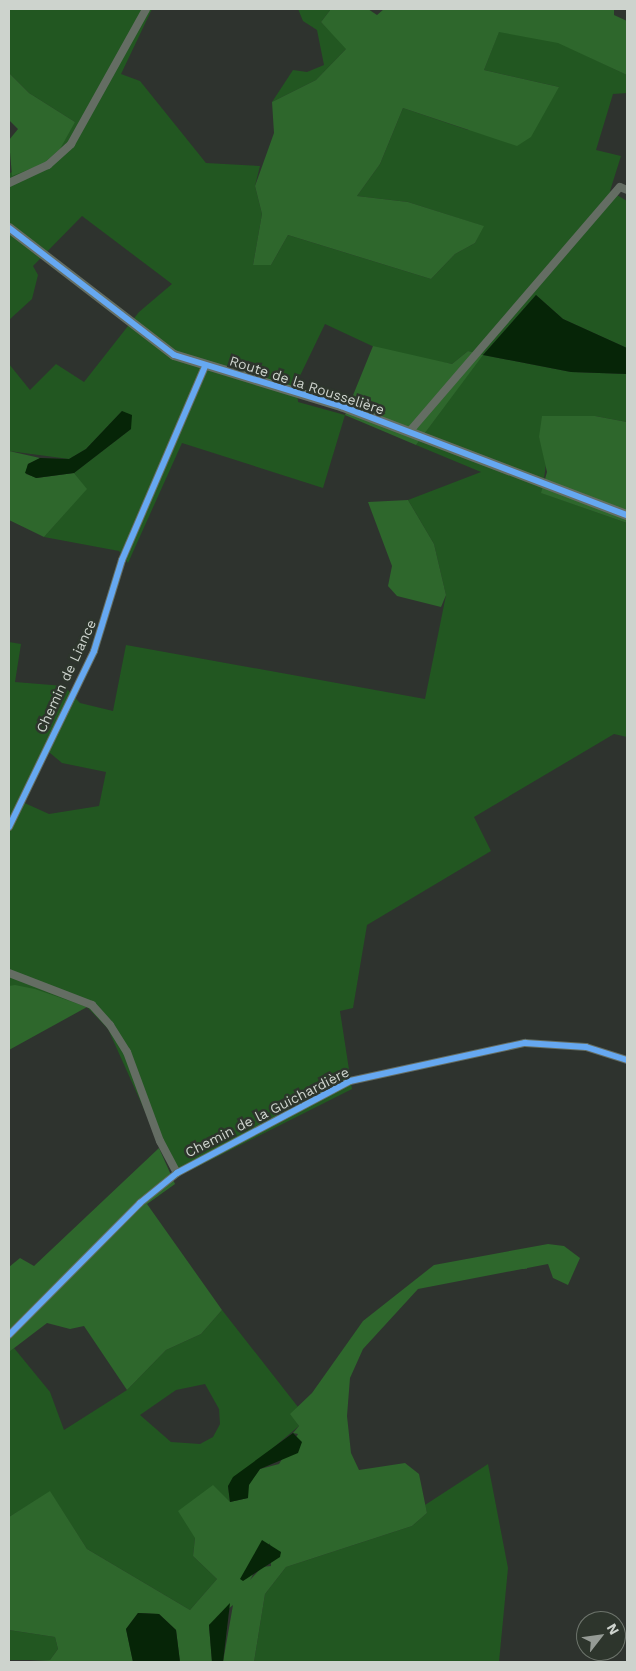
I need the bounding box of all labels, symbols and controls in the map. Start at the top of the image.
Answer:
street label: Route de la Rousselière [227,352,387,418]
street label: Chemin de Liance [32,617,100,735]
street label: Chemin de la Guichardière [182,1063,352,1161]
north arrow [576,1611,626,1661]
text: N [604,1621,623,1637]

